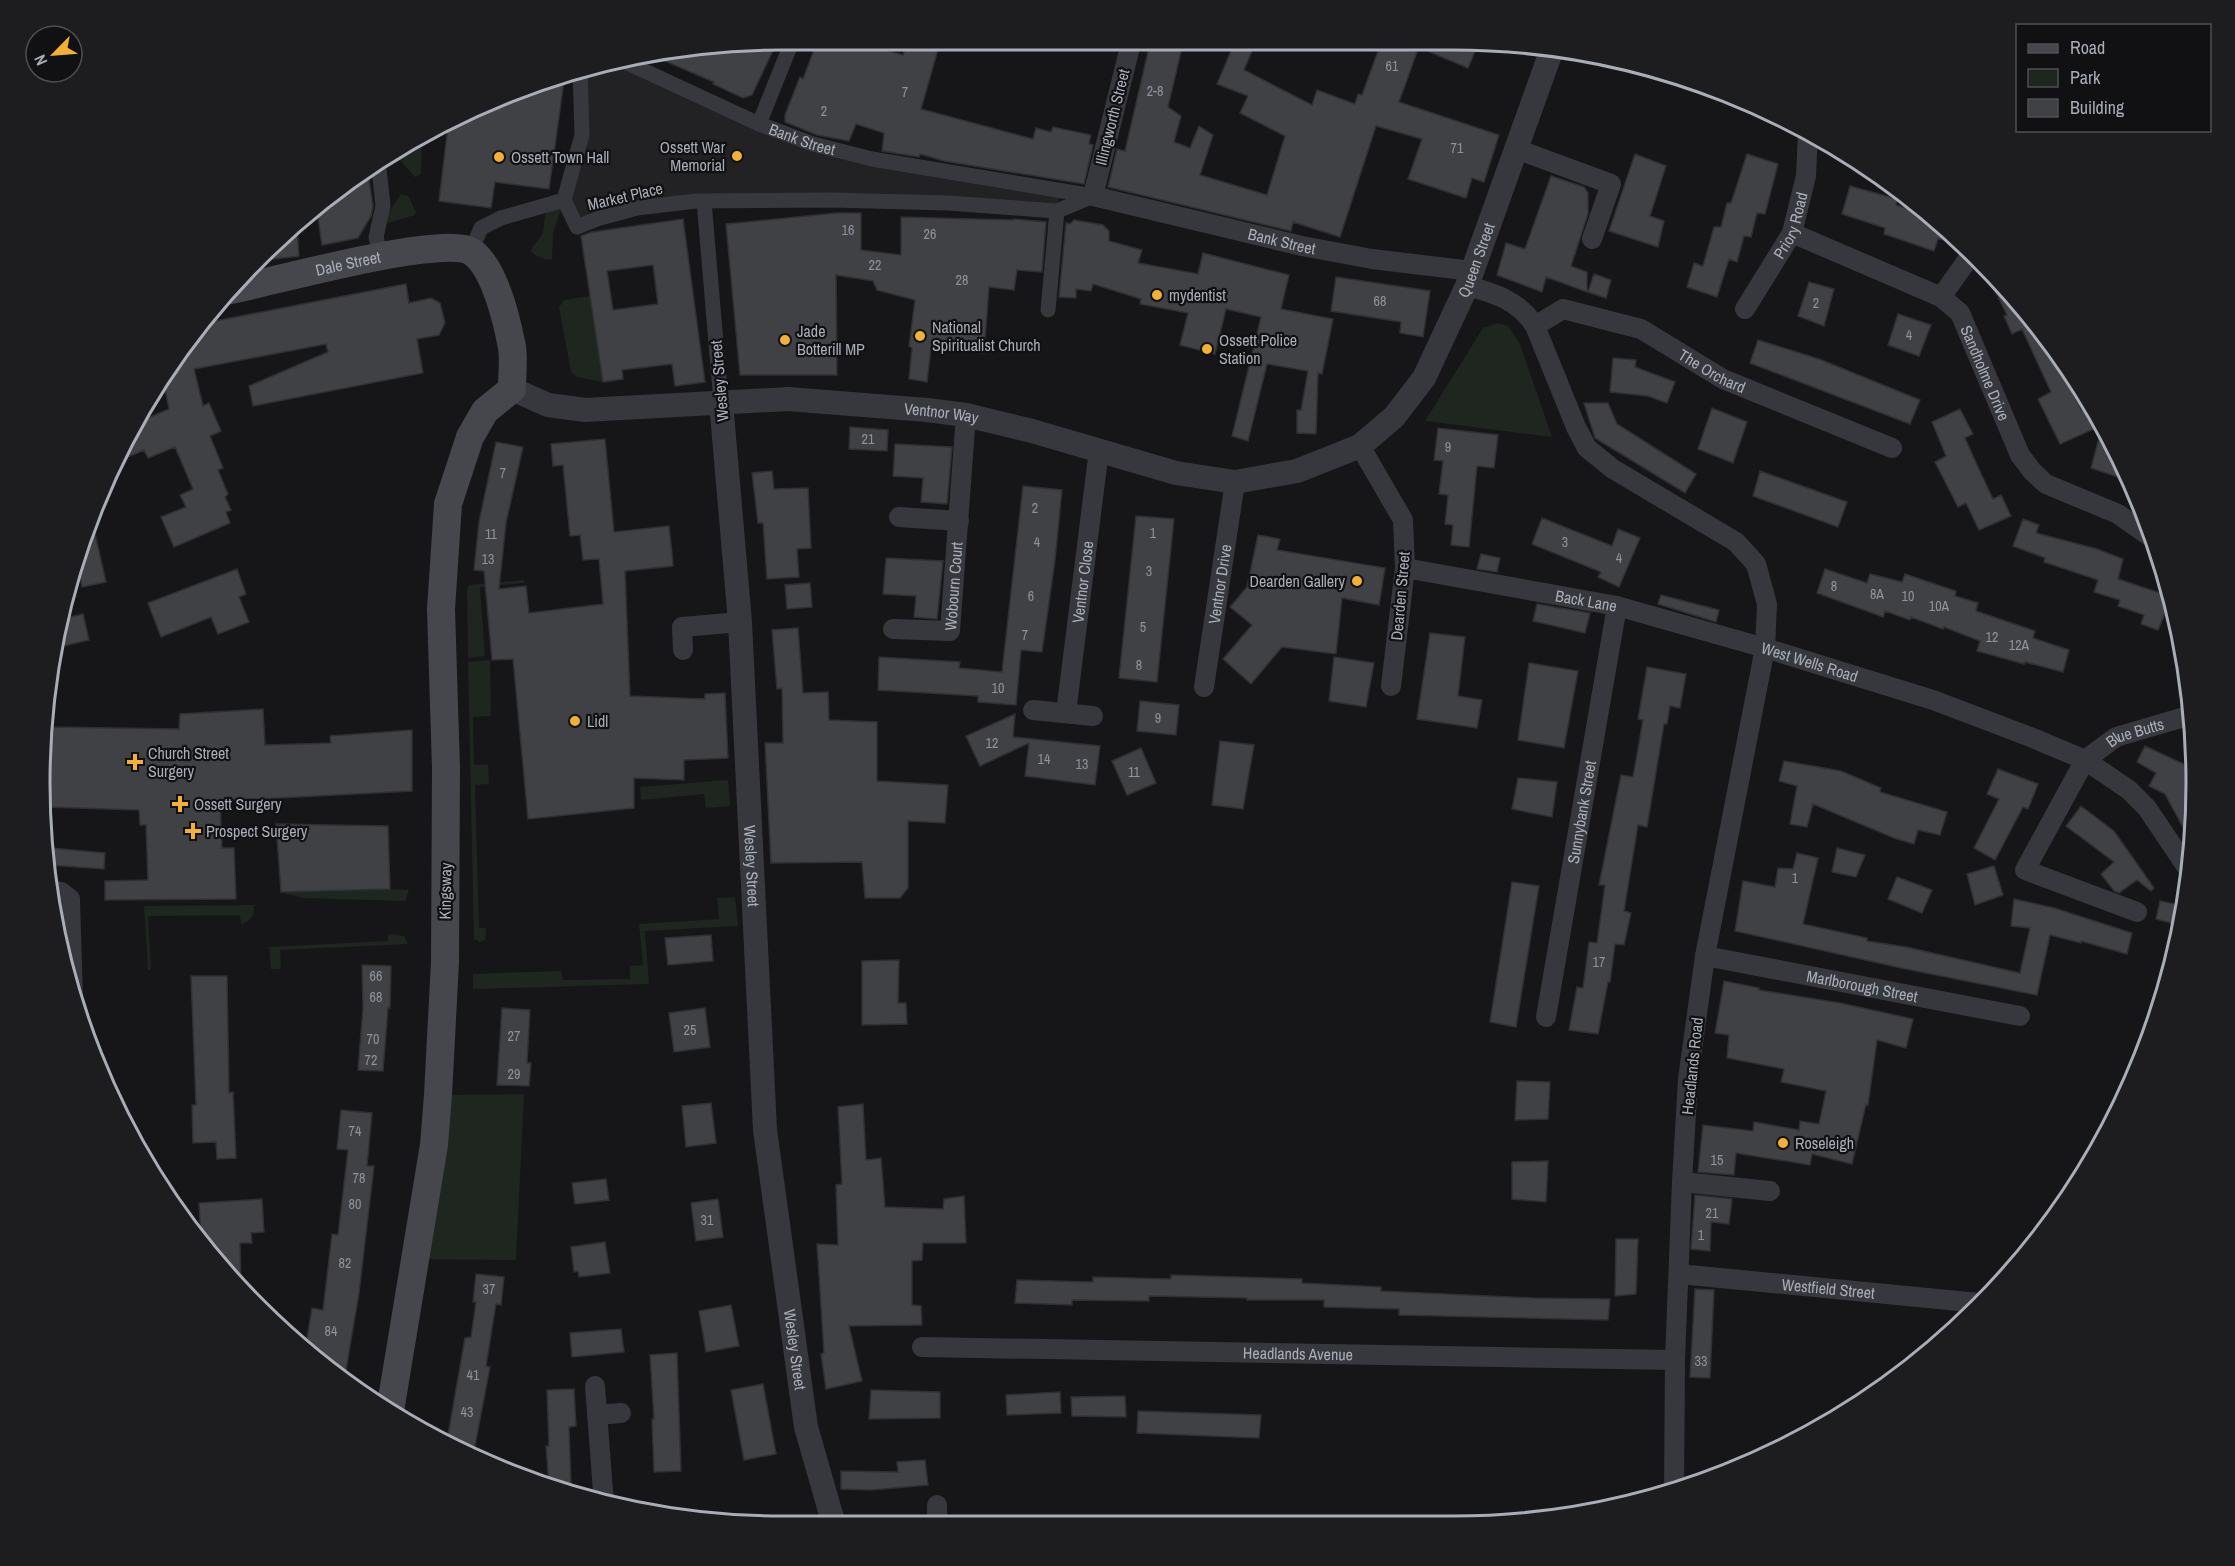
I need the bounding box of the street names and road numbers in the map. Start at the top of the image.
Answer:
street label: Illingworth Street [1089,66,1135,167]
street label: Bank Street [766,118,838,160]
street label: Market Place [585,177,665,215]
street label: Priory Road [1768,190,1813,263]
street label: Queen Street [1452,219,1500,301]
street label: Bank Street [1246,223,1318,259]
street label: Dale Street [313,245,383,281]
street label: Sandholme Drive [1955,322,2015,424]
street label: Wesley Street [704,339,734,423]
street label: The Orchard [1674,343,1749,398]
street label: Ventnor Way [903,397,981,429]
street label: Ventnor Close [1066,540,1098,624]
street label: Wobourn Court [939,541,968,631]
street label: Ventnor Drive [1203,543,1236,626]
street label: Dearden Street [1385,550,1415,641]
street label: Back Lane [1554,584,1619,617]
street label: West Wells Road [1759,637,1861,687]
street label: Blue Butts [2101,713,2167,752]
street label: Sunnybank Street [1562,758,1601,865]
street label: Wesley Street [739,825,765,907]
street label: Kingsway [434,862,457,920]
street label: Marlborough Street [1805,965,1920,1007]
street label: Headlands Road [1676,1016,1708,1116]
street label: Westfield Street [1781,1273,1876,1304]
street label: Wesley Street [779,1308,812,1392]
street label: Headlands Avenue [1243,1342,1353,1365]

